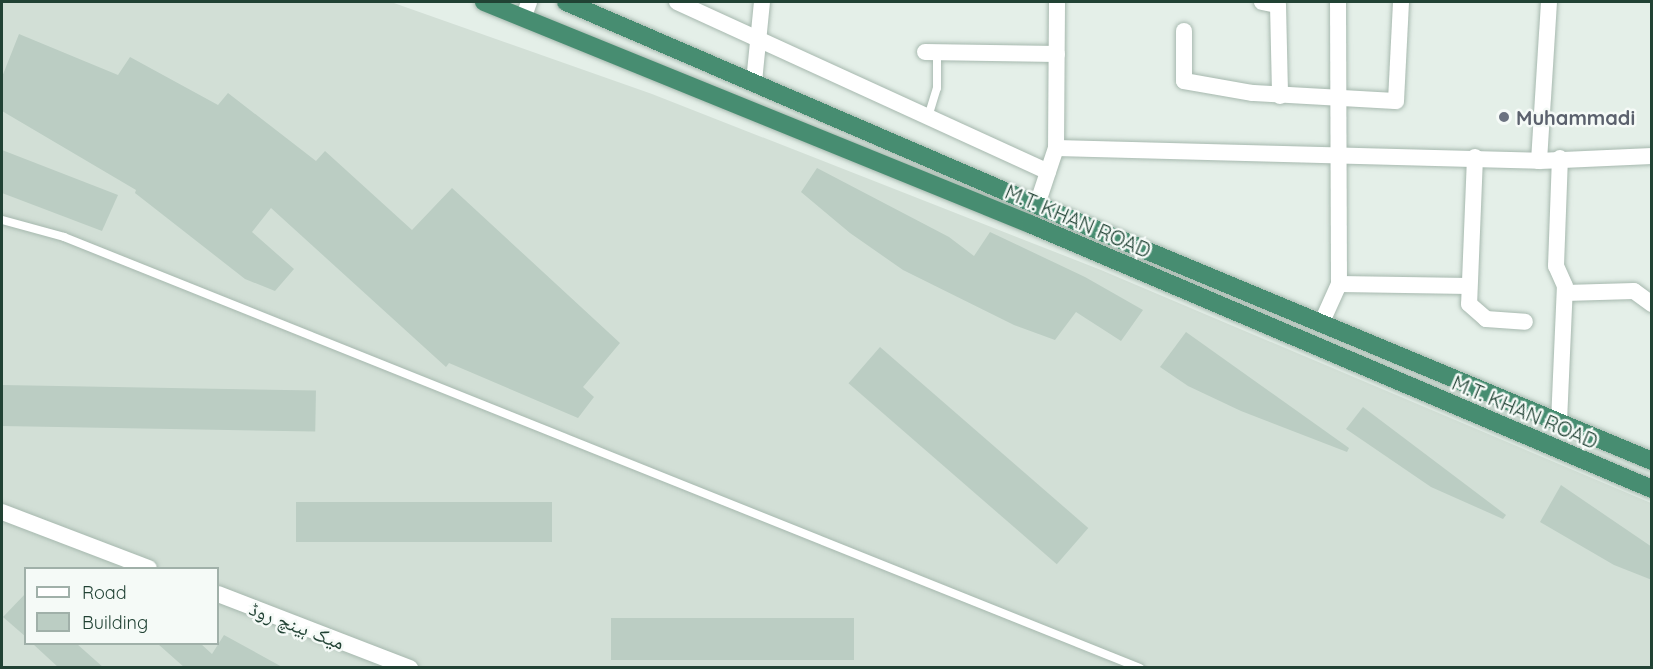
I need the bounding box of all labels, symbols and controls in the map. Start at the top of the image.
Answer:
place label: Muhammadi [1516,105,1635,129]
marker: Muhammadi [1497,110,1511,124]
street label: M.T. KHAN ROAD [1002,179,1154,263]
street label: M.T. KHAN ROAD [1449,370,1601,454]
legend [24,567,219,645]
text: Road [82,581,127,604]
street label: میک ہینچ روڈ [246,596,348,654]
text: Building [82,611,148,634]

